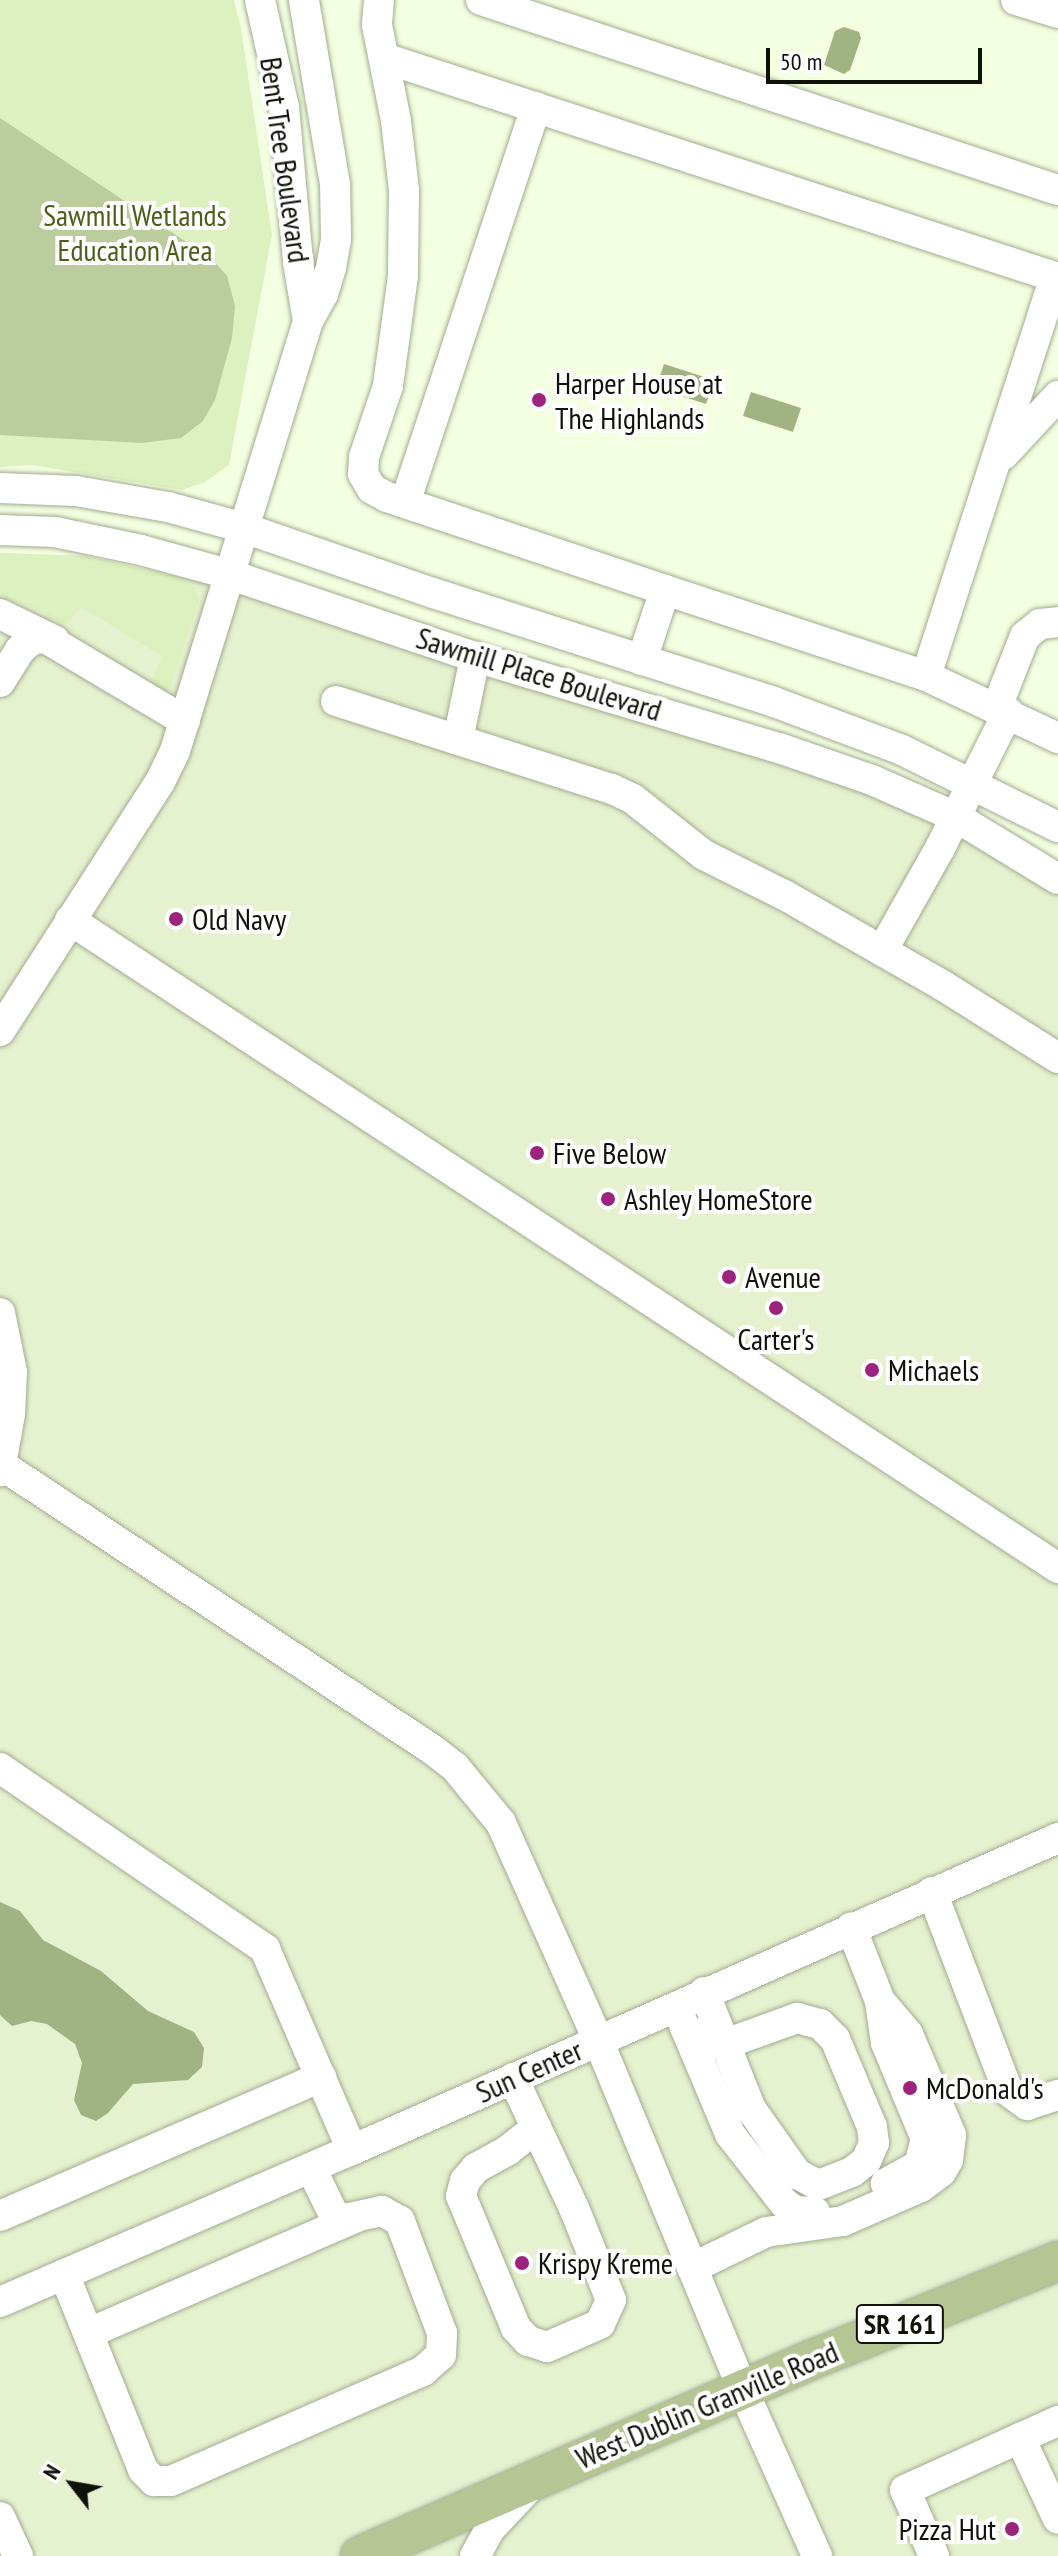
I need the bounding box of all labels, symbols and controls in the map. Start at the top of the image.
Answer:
scale bar [770,32,986,82]
text: 50 m [780,46,822,77]
street label: Bent Tree Boulevard [253,54,317,266]
park label: Sawmill Wetlands Education Area [43,197,227,268]
place label: Harper House at The Highlands [555,365,723,436]
marker: Harper House at The Highlands [530,391,548,409]
street label: Sawmill Place Boulevard [412,620,666,728]
place label: Old Navy [192,901,286,937]
marker: Old Navy [167,910,185,928]
place label: Five Below [553,1135,666,1171]
marker: Five Below [528,1144,546,1162]
place label: Ashley HomeStore [624,1181,813,1217]
marker: Ashley HomeStore [599,1190,617,1208]
place label: Avenue [745,1259,821,1295]
marker: Avenue [720,1268,738,1286]
marker: Carter's [767,1299,785,1317]
place label: Carter's [738,1321,814,1357]
place label: Michaels [888,1352,979,1388]
marker: Michaels [863,1361,881,1379]
street label: Sun Center [470,2032,588,2110]
place label: McDonald's [926,2070,1044,2106]
marker: McDonald's [901,2079,919,2097]
place label: Krispy Kreme [538,2245,674,2281]
marker: Krispy Kreme [513,2254,531,2272]
road number: SR 161 [854,2300,946,2348]
street label: West Dublin Granville Road [571,2333,843,2477]
north arrow [32,2444,112,2524]
text: N [36,2459,66,2484]
place label: Pizza Hut [899,2511,996,2547]
marker: Pizza Hut [1003,2520,1021,2538]

